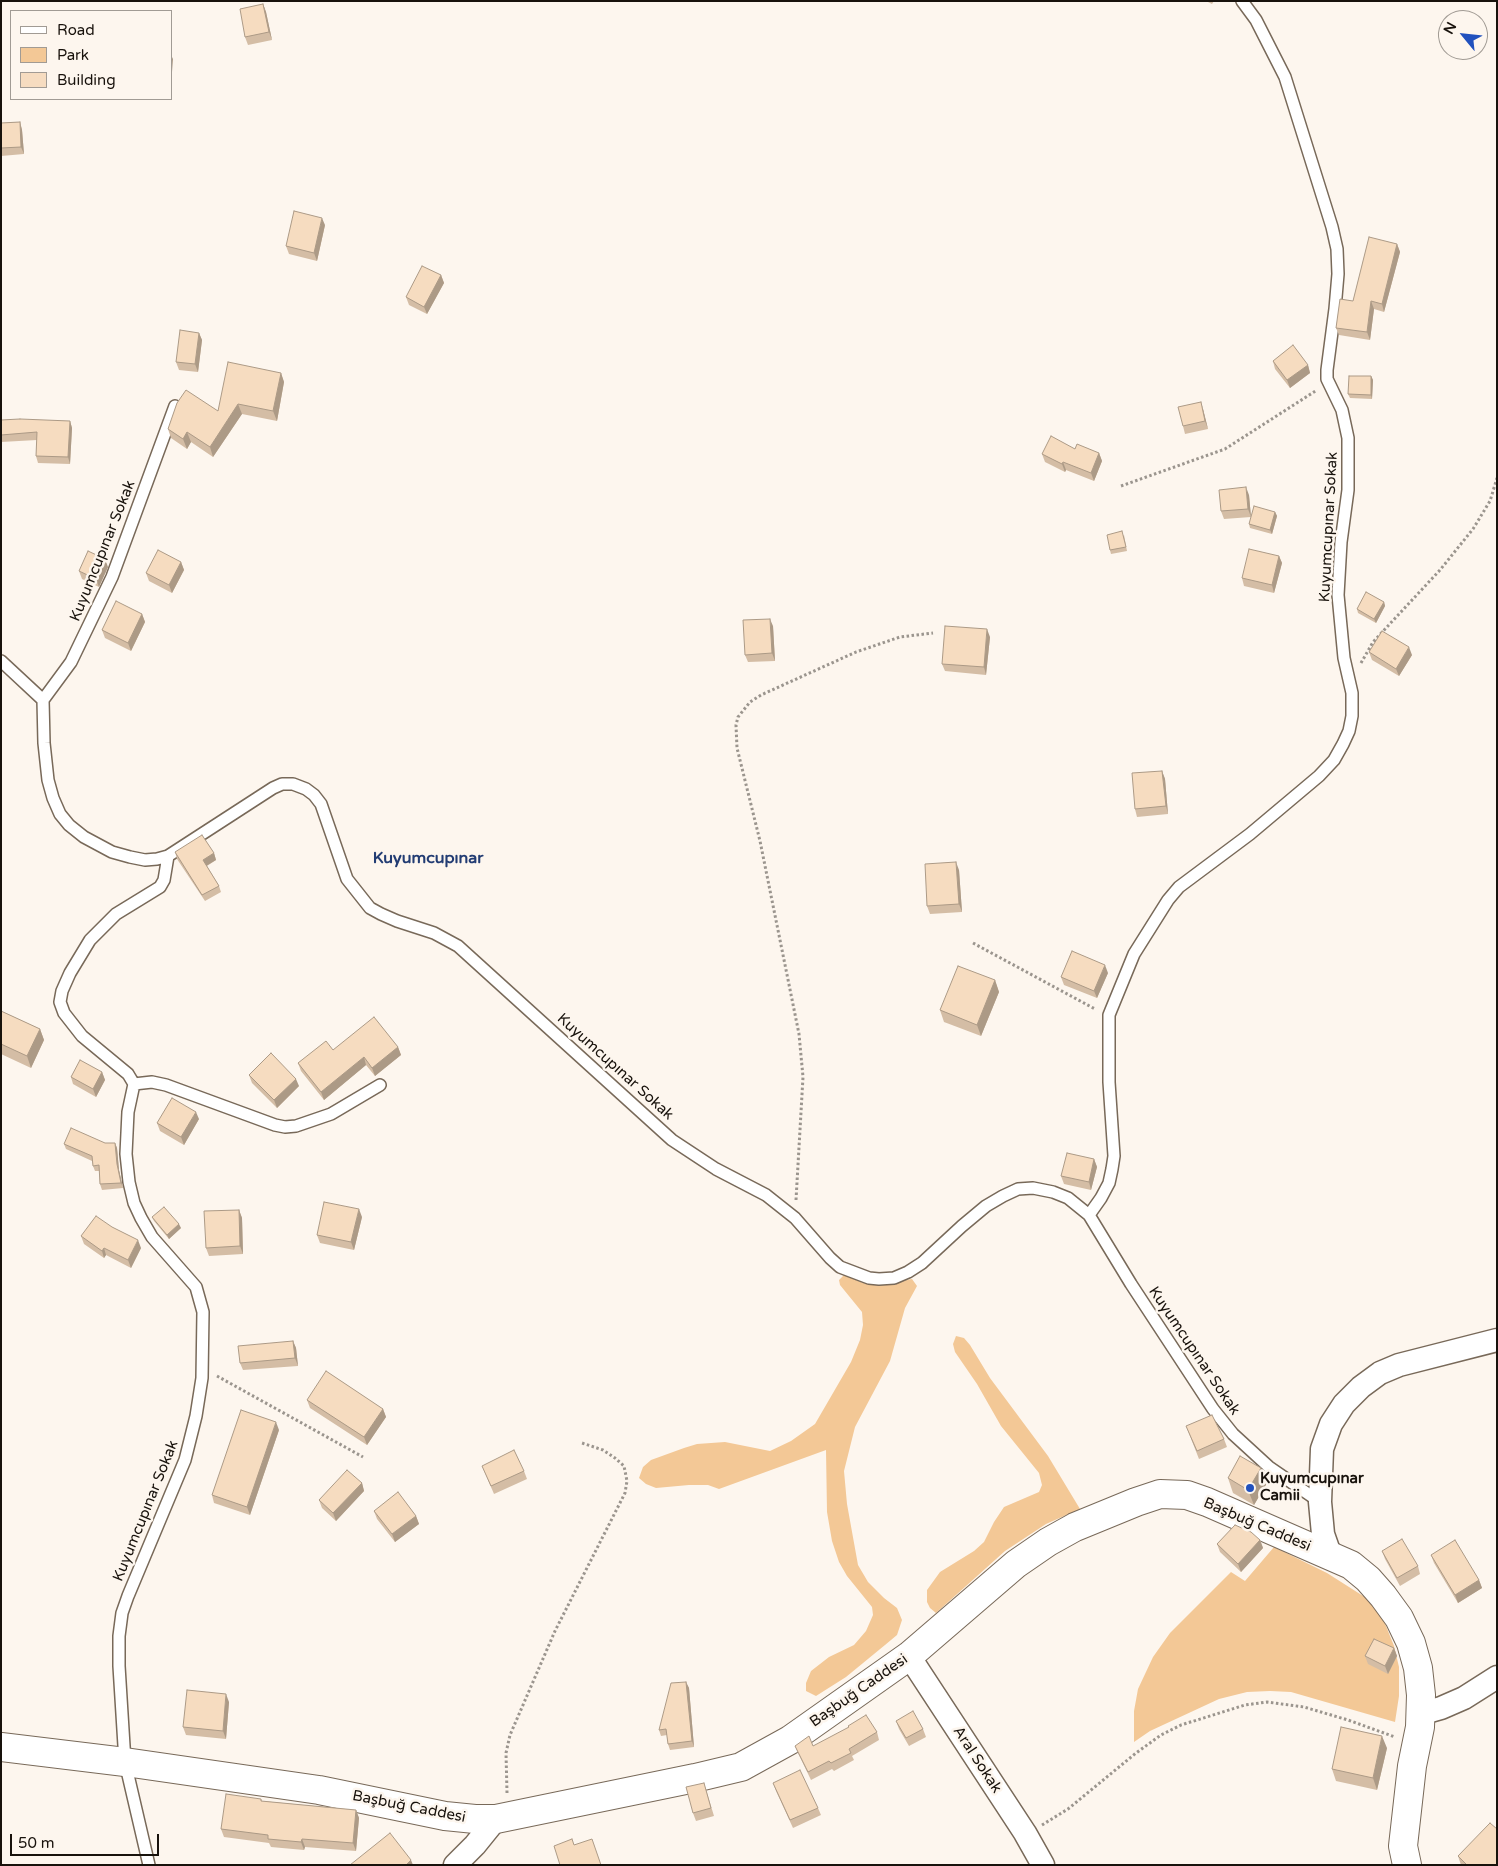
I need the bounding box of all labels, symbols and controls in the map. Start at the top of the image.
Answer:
legend [10,10,172,100]
north arrow [1438,10,1488,60]
text: N [1440,19,1460,37]
text: Road [57,21,95,39]
text: Park [57,46,89,64]
text: Building [57,71,116,89]
street label: Kuyumcupınar Sokak [1316,451,1342,603]
street label: Kuyumcupınar Sokak [66,478,140,624]
district label: Kuyumcupınar [373,849,483,869]
street label: Kuyumcupınar Sokak [553,1010,677,1124]
street label: Kuyumcupınar Sokak [1144,1284,1244,1418]
street label: Kuyumcupınar Sokak [109,1438,183,1584]
place label: Kuyumcupınar Camii [1260,1470,1364,1505]
marker: Kuyumcupınar Camii [1244,1482,1256,1494]
street label: Başbuğ Caddesi [1200,1494,1314,1556]
street label: Başbuğ Caddesi [807,1651,911,1731]
street label: Aral Sokak [949,1723,1005,1797]
street label: Başbuğ Caddesi [351,1787,467,1827]
scale bar [12,1824,161,1856]
text: 50 m [18,1834,55,1852]

